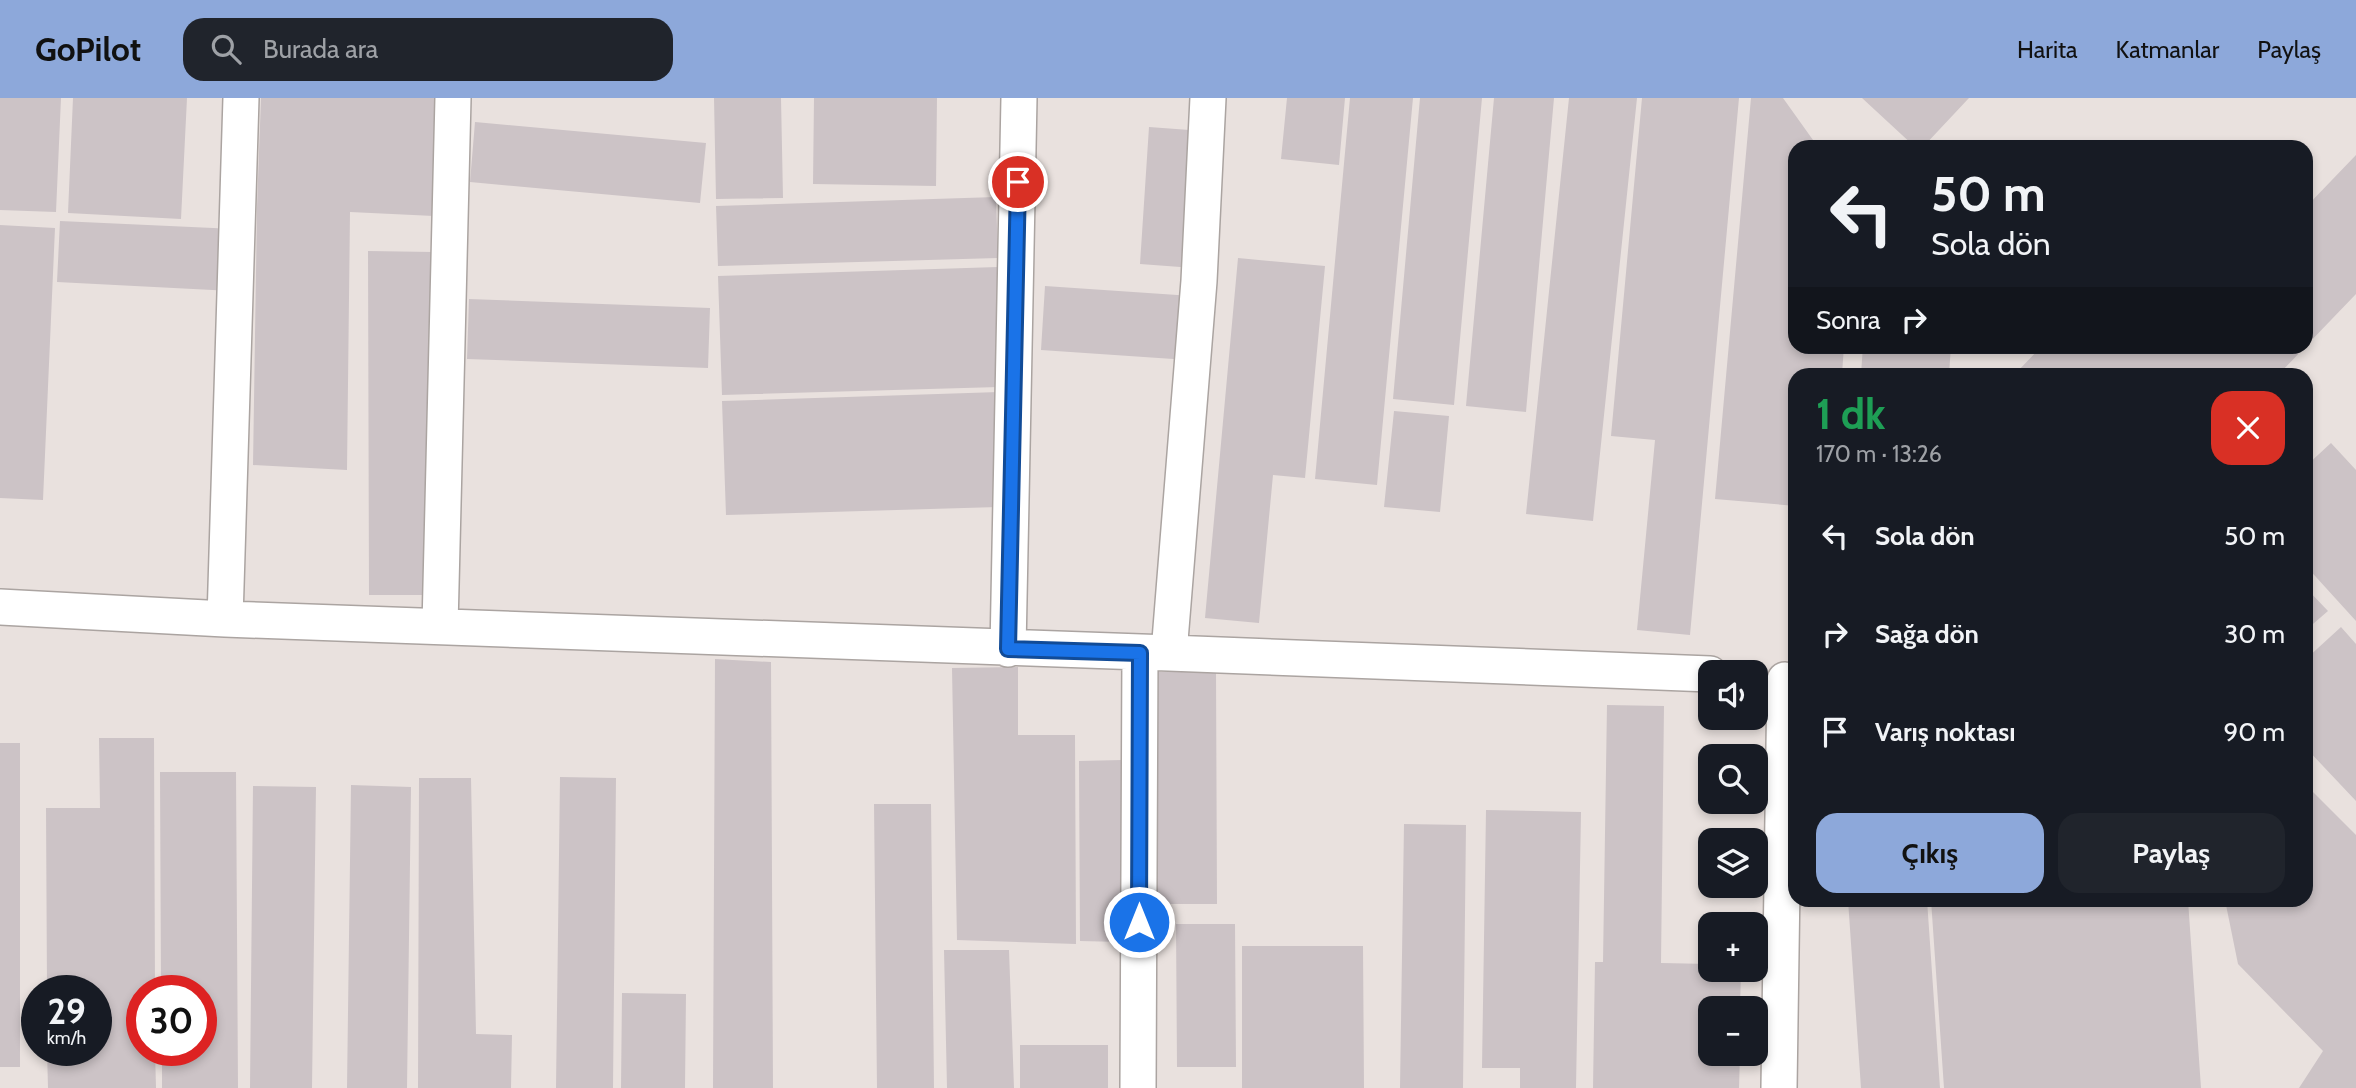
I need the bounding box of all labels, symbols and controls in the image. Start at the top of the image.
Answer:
search box [183,18,673,81]
text: GoPilot [35,29,141,69]
icon: search [207,30,245,68]
text: Burada ara [263,33,378,65]
text: Harita [2017,35,2078,64]
text: Katmanlar [2116,35,2219,64]
text: Paylaş [2257,35,2321,64]
pin [988,152,1048,212]
icon: arrive [999,163,1037,201]
text: 50 m [1931,164,2046,223]
icon: left [1816,168,1907,259]
text: Sola dön [1931,224,2051,263]
icon: right [1895,301,1933,339]
text: Sonra [1816,304,1881,336]
text: 1 dk [1816,388,1885,440]
button: close [2211,391,2285,465]
text: 170 m · 13:26 [1816,440,1942,468]
icon: left [1816,517,1854,555]
text: Sola dön [1875,520,1975,552]
text: 50 m [2224,520,2285,552]
icon: right [1816,615,1854,653]
text: Sağa dön [1875,618,1979,650]
text: 30 m [2224,618,2285,650]
map controls [1698,660,1768,1066]
button: sound [1698,660,1768,730]
icon: arrive [1816,713,1854,751]
text: Varış noktası [1875,716,2016,748]
text: 90 m [2223,716,2285,748]
button: search [1698,744,1768,814]
button: Çıkış [1816,813,2044,893]
button: Paylaş [2058,813,2285,893]
button: layers [1698,828,1768,898]
position arrow [1102,885,1176,959]
button: + [1698,912,1768,982]
speed limit sign: 30 [126,975,217,1066]
text: 29 [47,990,86,1033]
button: − [1698,996,1768,1066]
text: km/h [47,1027,86,1049]

